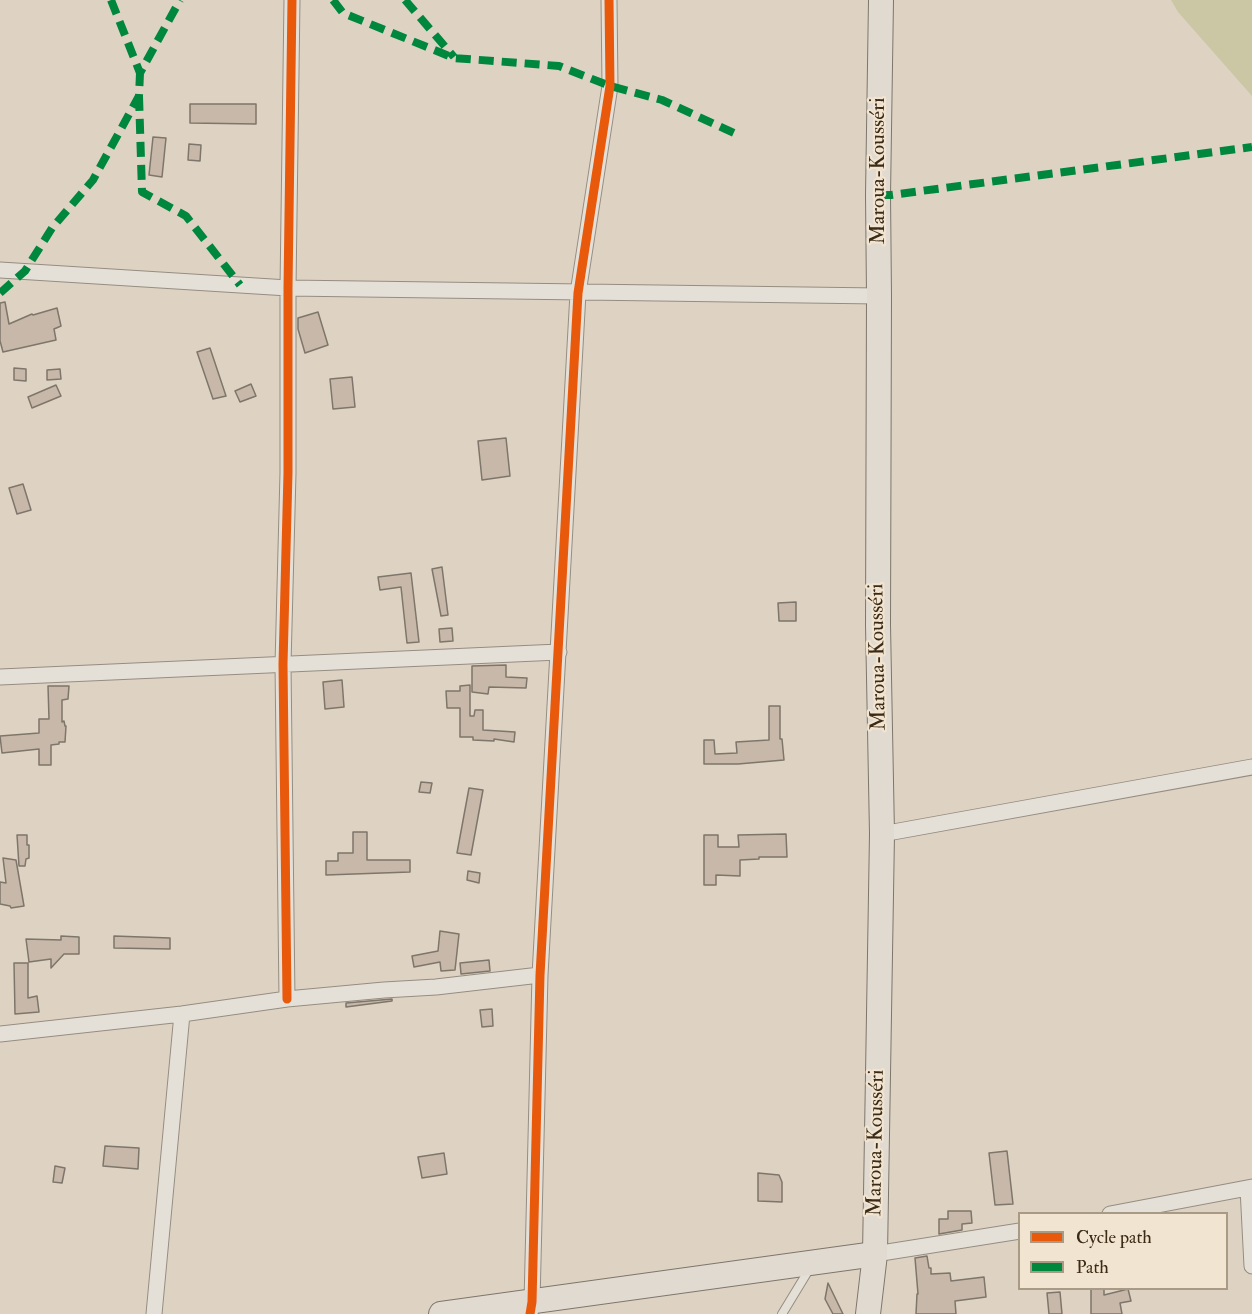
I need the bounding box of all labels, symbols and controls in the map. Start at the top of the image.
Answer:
street label: Maroua-Kousséri [866,98,892,244]
street label: Maroua-Kousséri [865,583,893,731]
street label: Maroua-Kousséri [863,1069,891,1217]
legend [1018,1212,1228,1290]
text: Cycle path [1076,1226,1152,1249]
text: Path [1076,1256,1109,1279]

